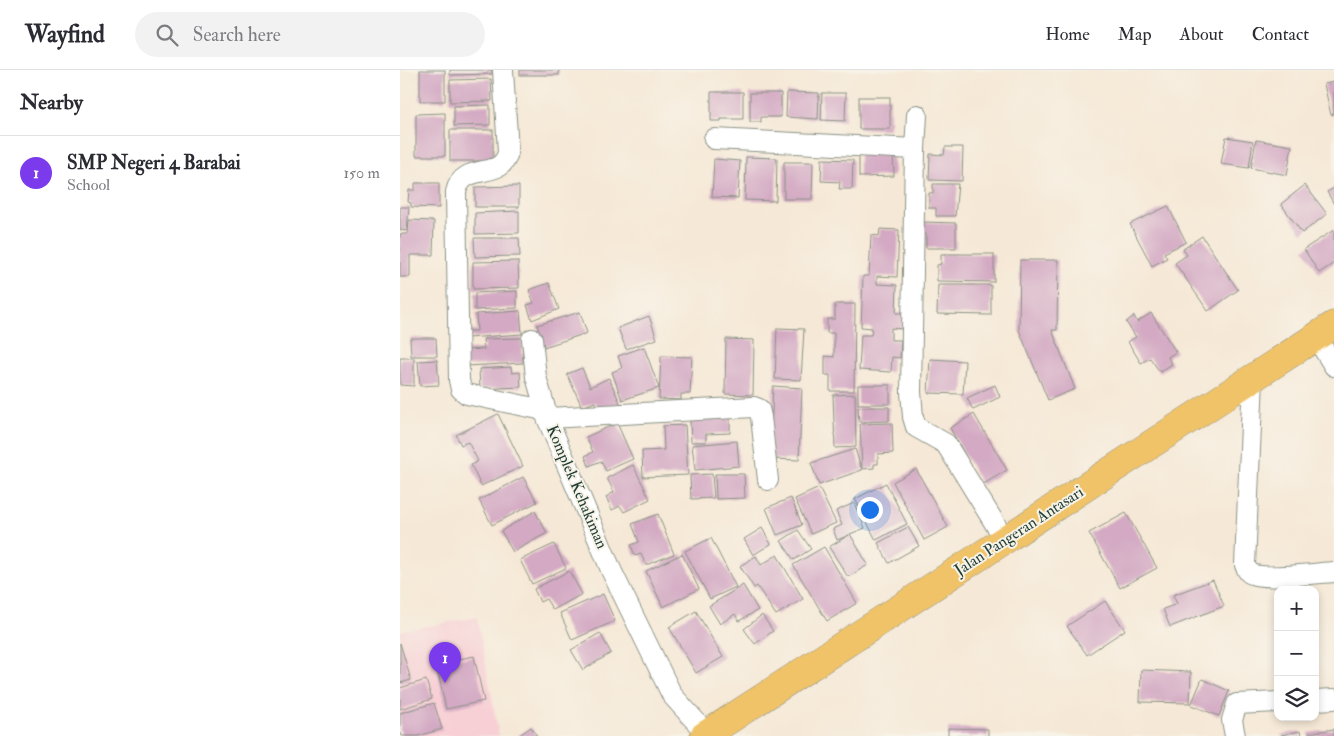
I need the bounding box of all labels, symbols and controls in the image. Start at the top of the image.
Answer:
search box [135,12,485,57]
text: Wayfind [25,19,105,50]
icon: search [153,21,181,49]
text: Search here [193,23,281,47]
text: Home [1045,23,1090,46]
text: Map [1118,23,1152,46]
text: About [1180,23,1224,46]
text: Contact [1252,23,1309,46]
text: Nearby [20,89,83,116]
text: SMP Negeri 4 Barabai [67,151,241,175]
text: 1 [33,163,39,183]
text: 150 m [343,163,380,183]
text: School [67,175,110,195]
street label: Komplek Kehakiman [541,422,612,552]
street label: Jalan Pangeran Antasari [950,482,1088,582]
your location [857,497,883,523]
map controls [1274,586,1319,721]
button: + [1274,586,1319,631]
button: − [1274,631,1319,676]
pin: 1 [429,642,461,683]
button: layers [1274,676,1319,721]

